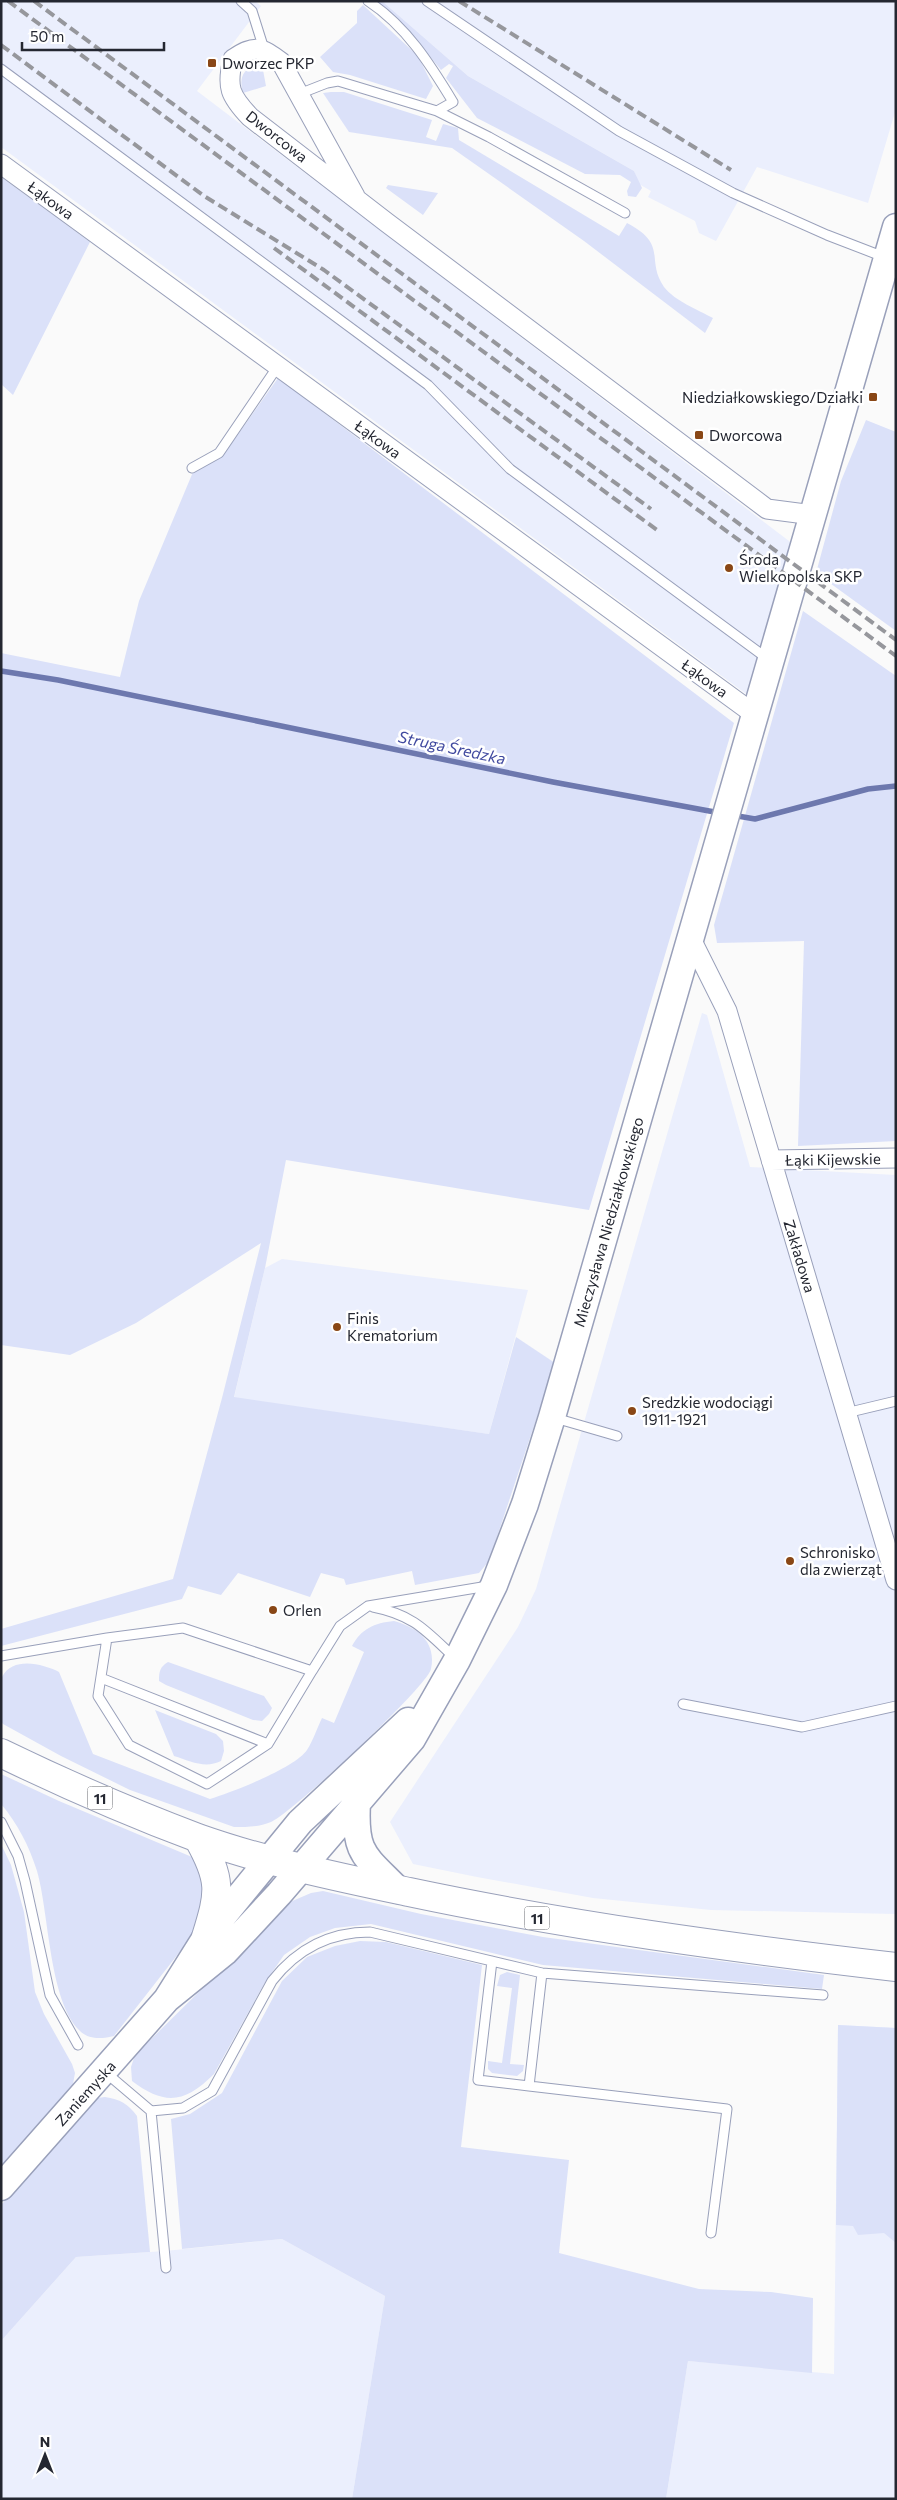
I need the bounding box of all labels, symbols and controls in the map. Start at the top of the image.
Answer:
scale bar [22,20,165,52]
text: 50 m [30,27,64,45]
place label: Dworzec PKP [222,54,314,72]
marker: Dworzec PKP [206,57,218,69]
street label: Dworcowa [243,106,311,166]
street label: Łąkowa [24,177,78,223]
place label: Niedziałkowskiego/Działki [682,388,863,406]
marker: Niedziałkowskiego/Działki [867,391,879,403]
street label: Łąkowa [351,416,405,462]
place label: Dworcowa [709,426,782,444]
marker: Dworcowa [693,429,705,441]
place label: Środa Wielkopolska SKP [739,549,862,585]
marker: Środa Wielkopolska SKP [723,562,735,574]
street label: Łąkowa [678,655,732,701]
water label: Struga Średzka [397,726,507,768]
street label: Mieczysława Niedziałkowskiego [569,1115,647,1329]
street label: Łąki Kijewskie [784,1149,881,1169]
street label: Zakładowa [780,1217,820,1295]
place label: Finis Krematorium [347,1309,438,1344]
marker: Finis Krematorium [331,1321,343,1333]
place label: Sredzkie wodociągi 1911-1921 [642,1393,773,1428]
marker: Sredzkie wodociągi 1911-1921 [626,1405,638,1417]
place label: Schronisko dla zwierząt [800,1543,882,1578]
marker: Schronisko dla zwierząt [784,1555,796,1567]
place label: Orlen [283,1601,322,1619]
marker: Orlen [267,1604,279,1616]
road number: 11 [88,1786,112,1810]
road number: 11 [524,1906,550,1930]
street label: Zaniemyska [51,2057,119,2129]
north arrow [20,2430,70,2480]
text: N [40,2433,50,2450]

